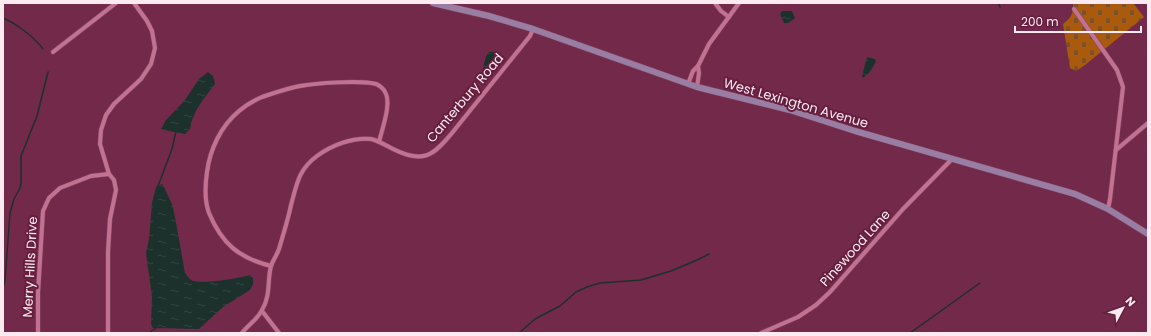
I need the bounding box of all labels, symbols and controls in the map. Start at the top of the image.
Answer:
scale bar [1015,8,1141,34]
text: 200 m [1021,13,1059,30]
street label: Canterbury Road [422,49,508,147]
street label: West Lexington Avenue [721,73,871,133]
street label: Pinewood Lane [815,205,895,291]
street label: Merry Hills Drive [18,216,42,318]
north arrow [1103,288,1143,328]
text: N [1122,293,1139,310]

